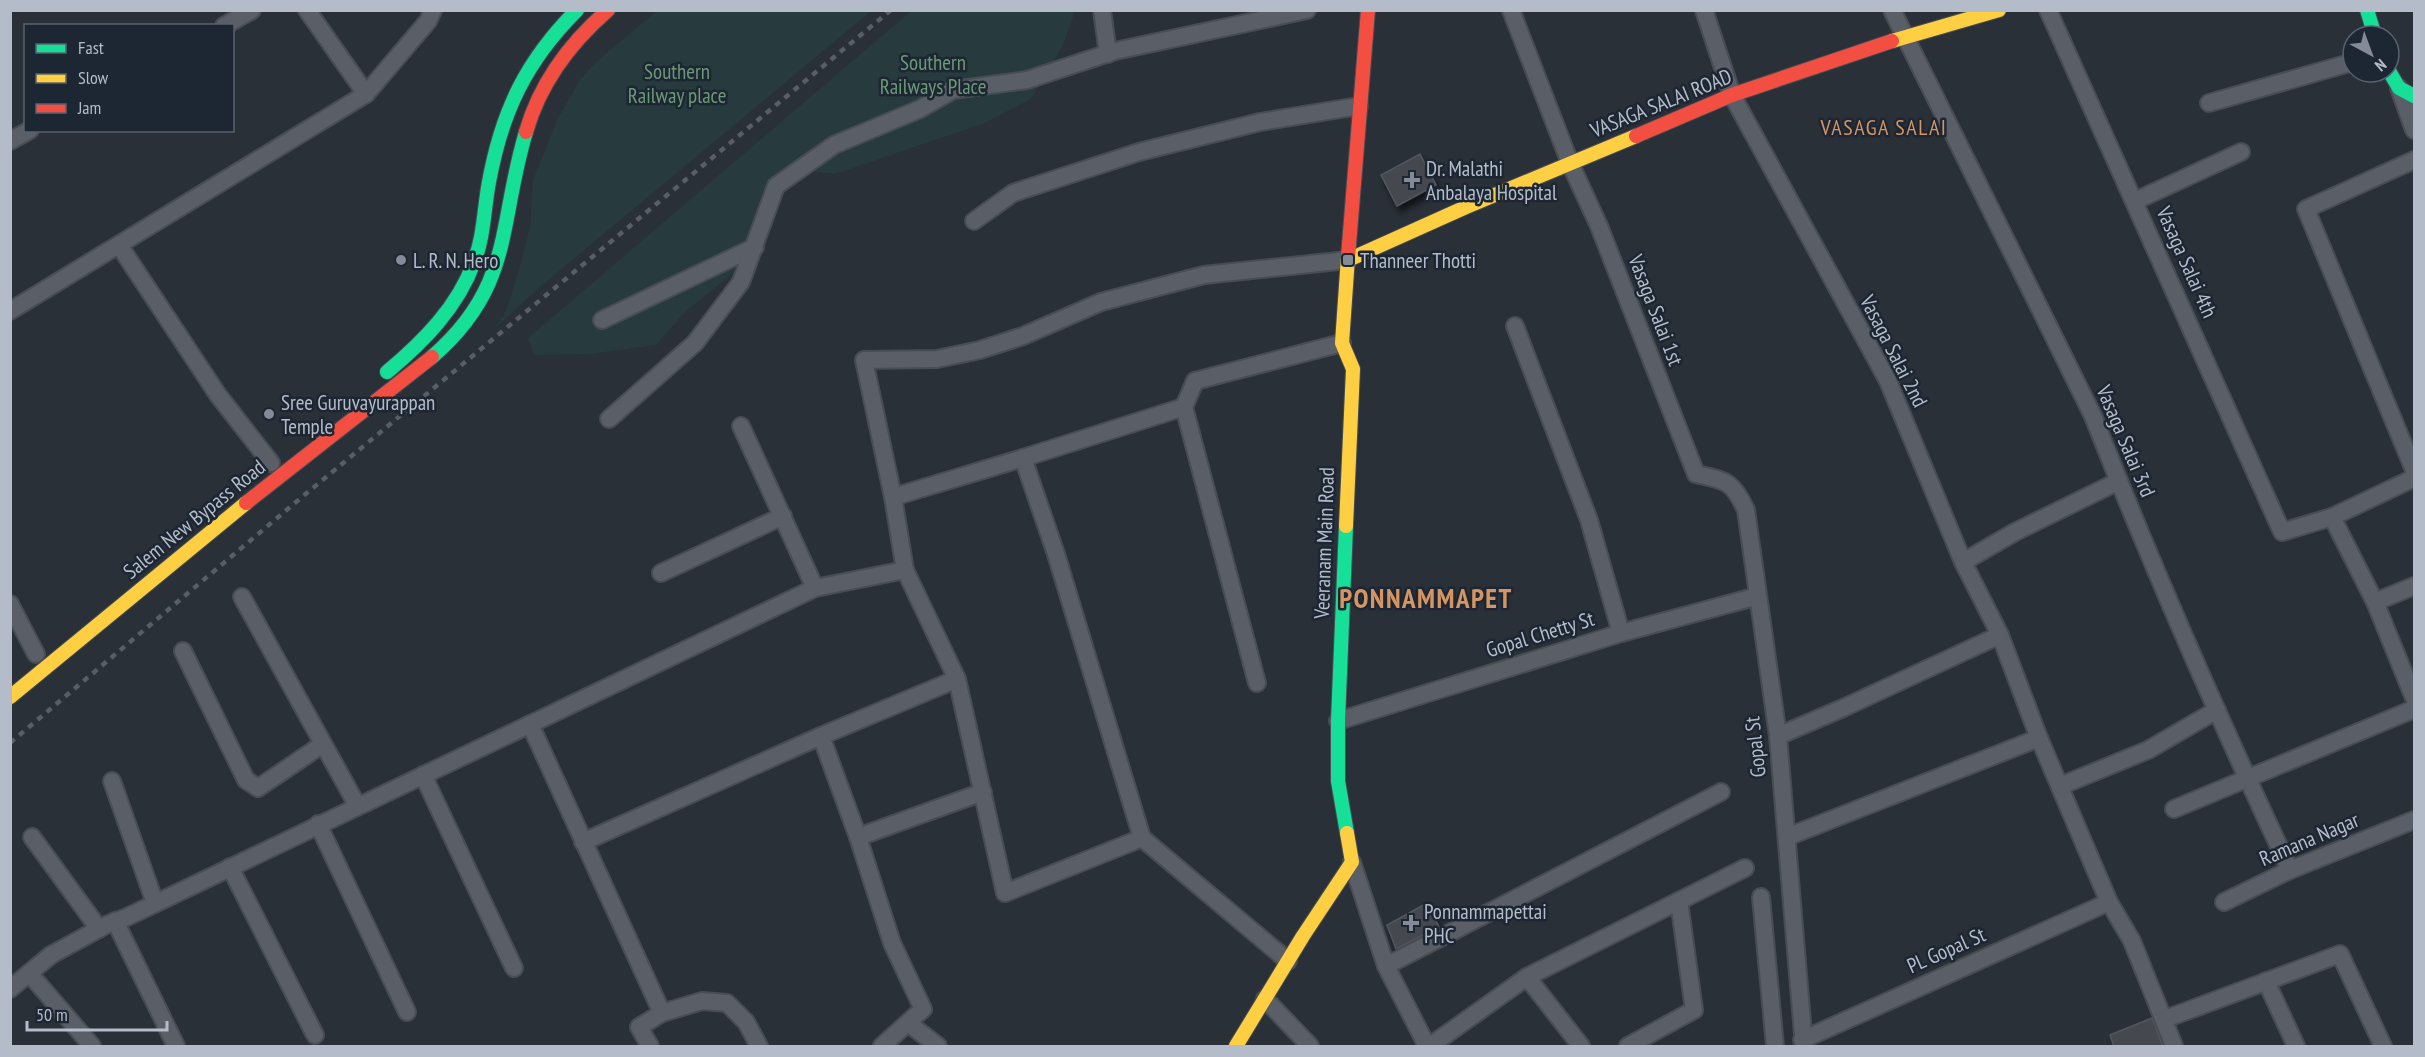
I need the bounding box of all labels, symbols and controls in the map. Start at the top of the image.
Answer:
legend [24,24,234,132]
north arrow [2341,24,2401,84]
text: Fast [78,36,104,59]
park label: Southern Railways Place [880,49,986,100]
text: N [2371,55,2391,76]
park label: Southern Railway place [628,58,726,109]
street label: VASAGA SALAI ROAD [1586,62,1736,144]
text: Slow [78,66,109,89]
text: Jam [77,96,101,119]
district label: VASAGA SALAI [1820,113,1947,141]
place label: Dr. Malathi Anbalaya Hospital [1426,155,1557,206]
marker: Dr. Malathi Anbalaya Hospital [1403,171,1421,189]
street label: Vasaga Salai 4th [2150,201,2224,322]
place label: L. R. N. Hero [413,247,498,274]
place label: Thanneer Thotti [1360,247,1476,274]
street label: Vasaga Salai 1st [1622,250,1690,370]
marker: L. R. N. Hero [394,253,408,267]
marker: Thanneer Thotti [1341,253,1355,267]
street label: Vasaga Salai 2nd [1854,290,1934,412]
street label: Vasaga Salai 3rd [2090,380,2162,501]
place label: Sree Guruvayurappan Temple [281,389,435,440]
marker: Sree Guruvayurappan Temple [262,407,276,421]
street label: Salem New Bypass Road [117,453,271,585]
street label: Veeranam Main Road [1308,467,1340,620]
district label: PONNAMMAPET [1339,581,1513,615]
street label: Gopal Chetty St [1483,605,1598,663]
street label: Gopal St [1738,715,1772,779]
street label: Ramana Nagar [2255,806,2363,872]
place label: Ponnammapettai PHC [1424,898,1547,949]
marker: Ponnammapettai PHC [1402,914,1420,932]
street label: PL Gopal St [1903,921,1990,979]
scale bar [27,994,166,1032]
text: 50 m [36,1003,68,1026]

